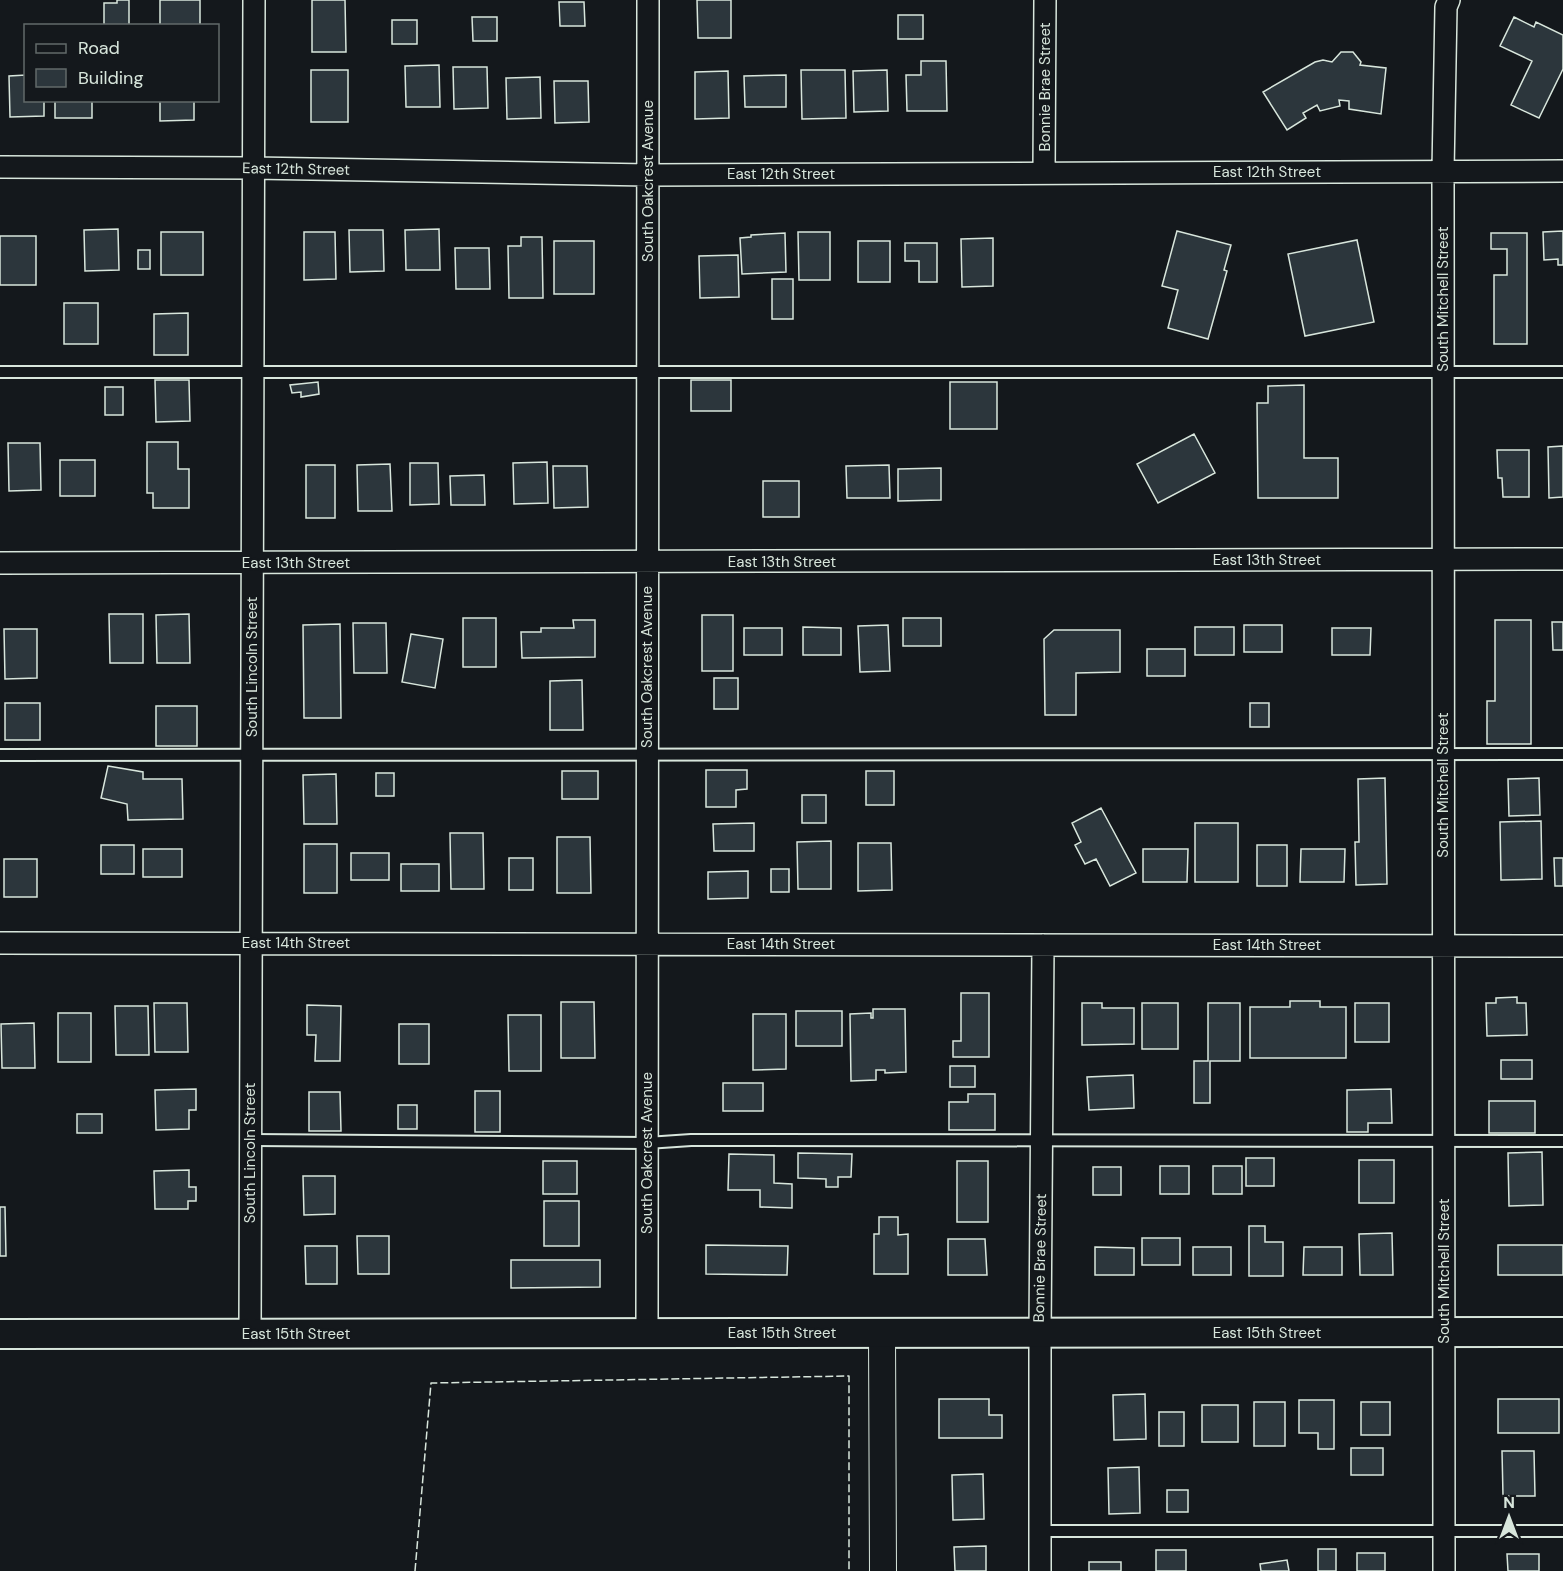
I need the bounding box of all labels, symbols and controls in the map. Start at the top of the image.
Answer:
street label: Bonnie Brae Street [1035,22,1055,152]
legend [24,24,219,102]
text: Road [78,36,120,60]
text: Building [78,66,143,90]
street label: South Oakcrest Avenue [638,100,658,262]
street label: East 12th Street [242,158,350,180]
street label: East 12th Street [1213,162,1321,182]
street label: East 12th Street [727,164,835,184]
street label: South Mitchell Street [1433,226,1453,372]
street label: East 13th Street [1213,550,1321,570]
street label: East 13th Street [728,552,836,572]
street label: East 13th Street [242,553,350,573]
street label: South Oakcrest Avenue [637,586,657,748]
street label: South Lincoln Street [242,597,262,737]
street label: South Mitchell Street [1433,712,1453,858]
street label: East 14th Street [242,933,350,953]
street label: East 14th Street [727,934,835,954]
street label: East 14th Street [1213,935,1321,955]
street label: South Oakcrest Avenue [637,1072,657,1234]
street label: South Lincoln Street [240,1083,260,1223]
street label: Bonnie Brae Street [1029,1193,1051,1323]
street label: South Mitchell Street [1434,1198,1454,1344]
street label: East 15th Street [728,1323,836,1343]
street label: East 15th Street [1213,1323,1321,1343]
street label: East 15th Street [242,1324,350,1344]
north arrow [1479,1487,1539,1547]
text: N [1503,1492,1515,1513]

